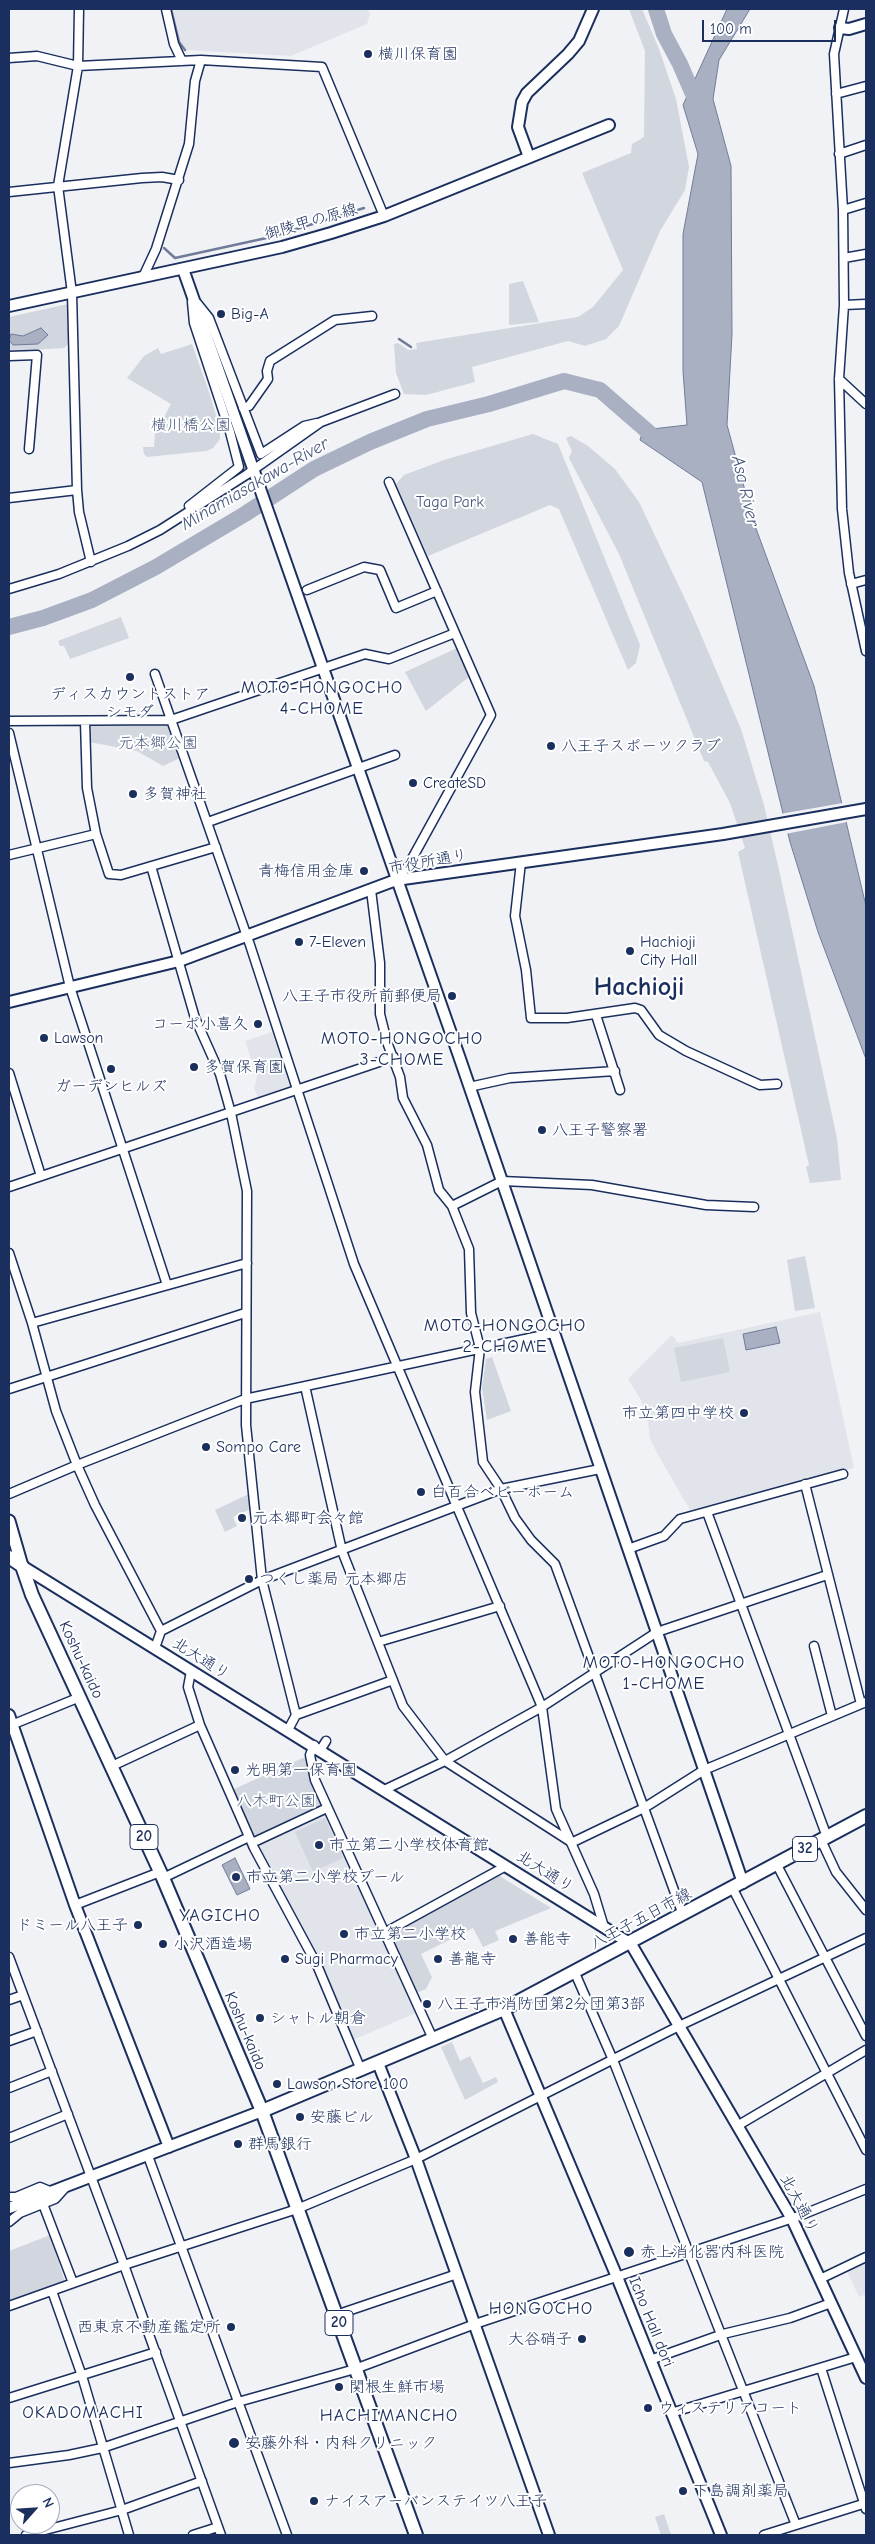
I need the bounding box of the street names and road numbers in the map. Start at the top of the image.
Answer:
street label: 御陵甲の原線 [262,200,360,244]
street label: 市役所通り [387,846,469,878]
street label: Koshu-kaido [55,1618,107,1702]
street label: 北大通り [169,1634,233,1684]
road number: 20 [130,1824,158,1850]
road number: 32 [792,1836,818,1862]
street label: 北大通り [513,1847,577,1897]
street label: 八王子五日市線 [587,1884,695,1954]
street label: Koshu-kaido [220,1989,270,2073]
street label: 北大通り [776,2171,822,2237]
street label: Icho Hall dori [624,2274,678,2370]
road number: 20 [325,2310,353,2336]

